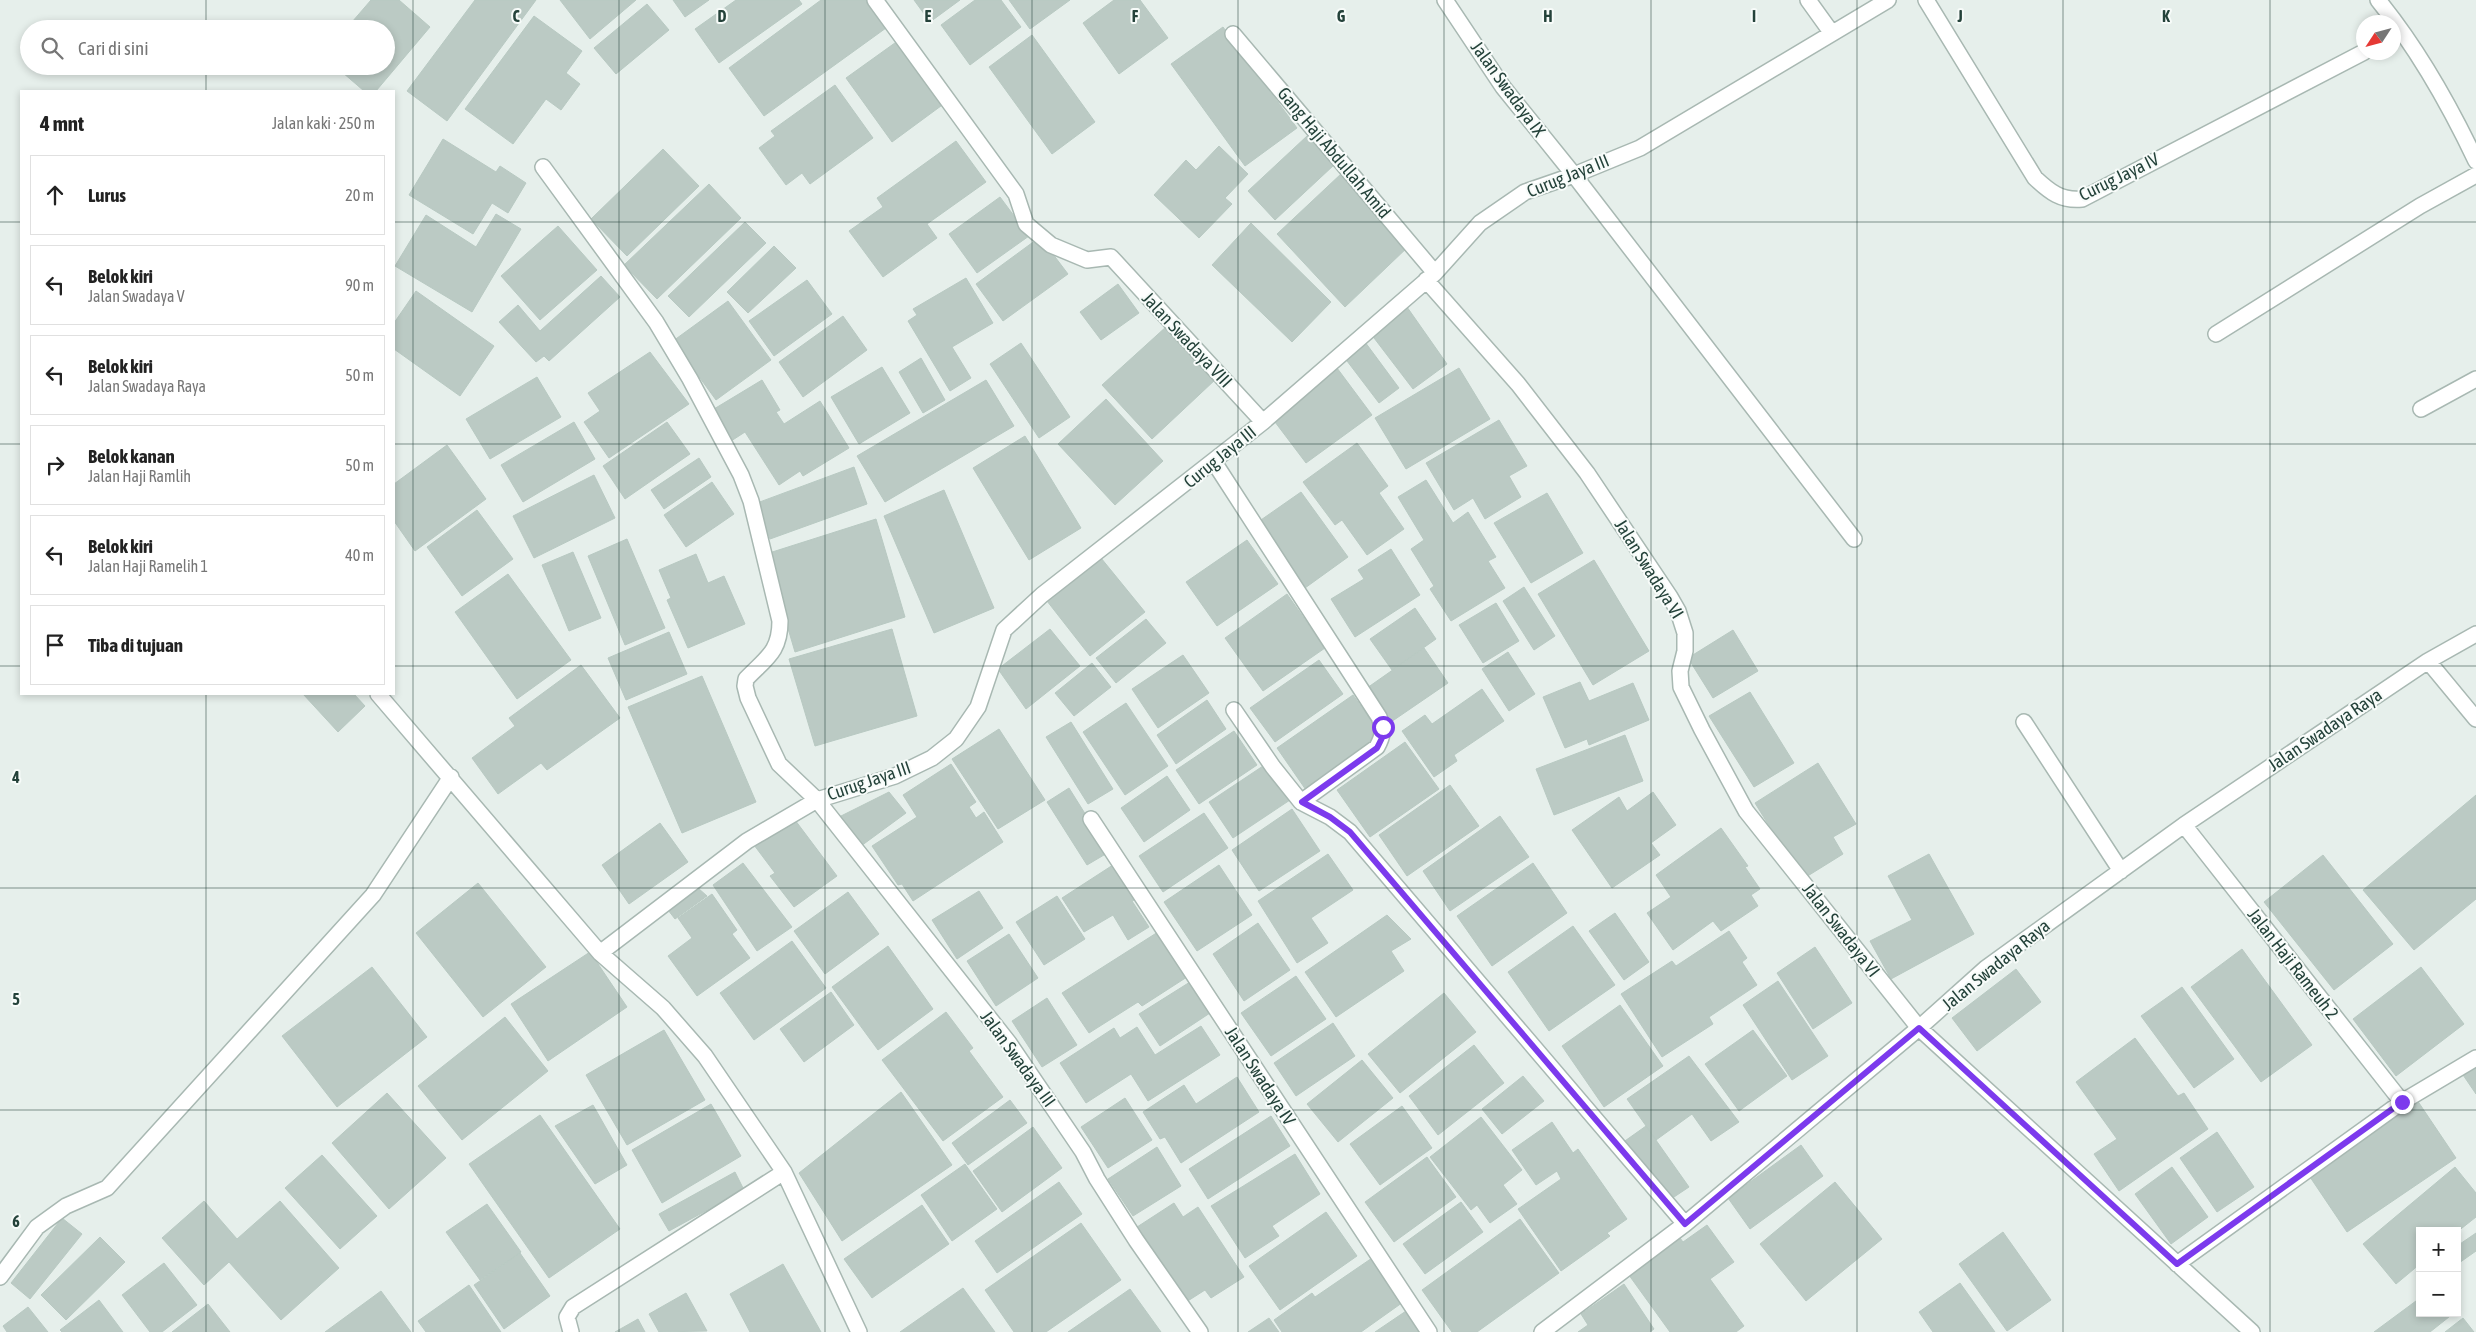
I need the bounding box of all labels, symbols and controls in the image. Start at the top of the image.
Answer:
text: C [512,7,520,25]
text: D [718,7,727,25]
text: E [925,7,932,25]
text: F [1132,7,1139,25]
text: G [1337,7,1346,25]
text: H [1543,7,1553,25]
text: I [1752,7,1756,25]
text: J [1956,7,1963,25]
text: K [2162,7,2170,25]
north arrow [2356,15,2401,60]
search box [20,20,395,75]
icon: search [38,34,66,62]
text: Cari di sini [78,37,149,59]
street label: Jalan Swadaya IX [1467,37,1550,141]
street label: Gang Haji Abdullah Amid [1273,83,1395,222]
text: 4 mnt [40,111,84,135]
text: Jalan kaki · 250 m [272,114,375,132]
street label: Curug Jaya IV [2075,148,2162,205]
street label: Curug Jaya III [1524,150,1612,202]
icon: ahead [41,181,69,209]
text: Lurus [88,184,126,206]
text: 20 m [345,186,374,204]
text: Belok kiri [88,265,153,287]
icon: left [41,271,69,299]
text: 90 m [345,276,374,294]
text: Jalan Swadaya V [88,287,185,305]
street label: Jalan Swadaya VIII [1138,288,1237,392]
text: Belok kiri [88,355,153,377]
icon: left [41,361,69,389]
text: 50 m [345,366,374,384]
text: Jalan Swadaya Raya [88,377,206,395]
street label: Curug Jaya III [1179,421,1260,492]
text: Belok kanan [88,445,175,467]
icon: right [41,451,69,479]
text: 50 m [345,456,374,474]
text: Jalan Haji Ramlih [88,467,191,485]
street label: Jalan Swadaya VI [1611,515,1688,622]
text: Belok kiri [88,535,153,557]
icon: left [41,541,69,569]
text: 40 m [345,546,374,564]
text: Jalan Haji Ramelih 1 [88,557,208,575]
icon: arrive [41,631,69,659]
text: Tiba di tujuan [88,634,183,656]
street label: Jalan Swadaya Raya [2264,684,2386,775]
route start [1372,716,1395,739]
street label: Curug Jaya III [824,756,913,805]
text: 4 [11,768,20,786]
street label: Jalan Swadaya VI [1798,879,1885,981]
street label: Jalan Haji Rameuh 2 [2244,904,2343,1023]
street label: Jalan Swadaya Raya [1938,915,2054,1015]
text: 5 [12,990,20,1008]
street label: Jalan Swadaya III [977,1007,1060,1111]
street label: Jalan Swadaya IV [1221,1023,1300,1129]
route end [2391,1091,2414,1114]
text: 6 [12,1212,20,1230]
map controls [2416,1227,2461,1317]
button: + [2416,1227,2461,1272]
button: − [2416,1272,2461,1317]

